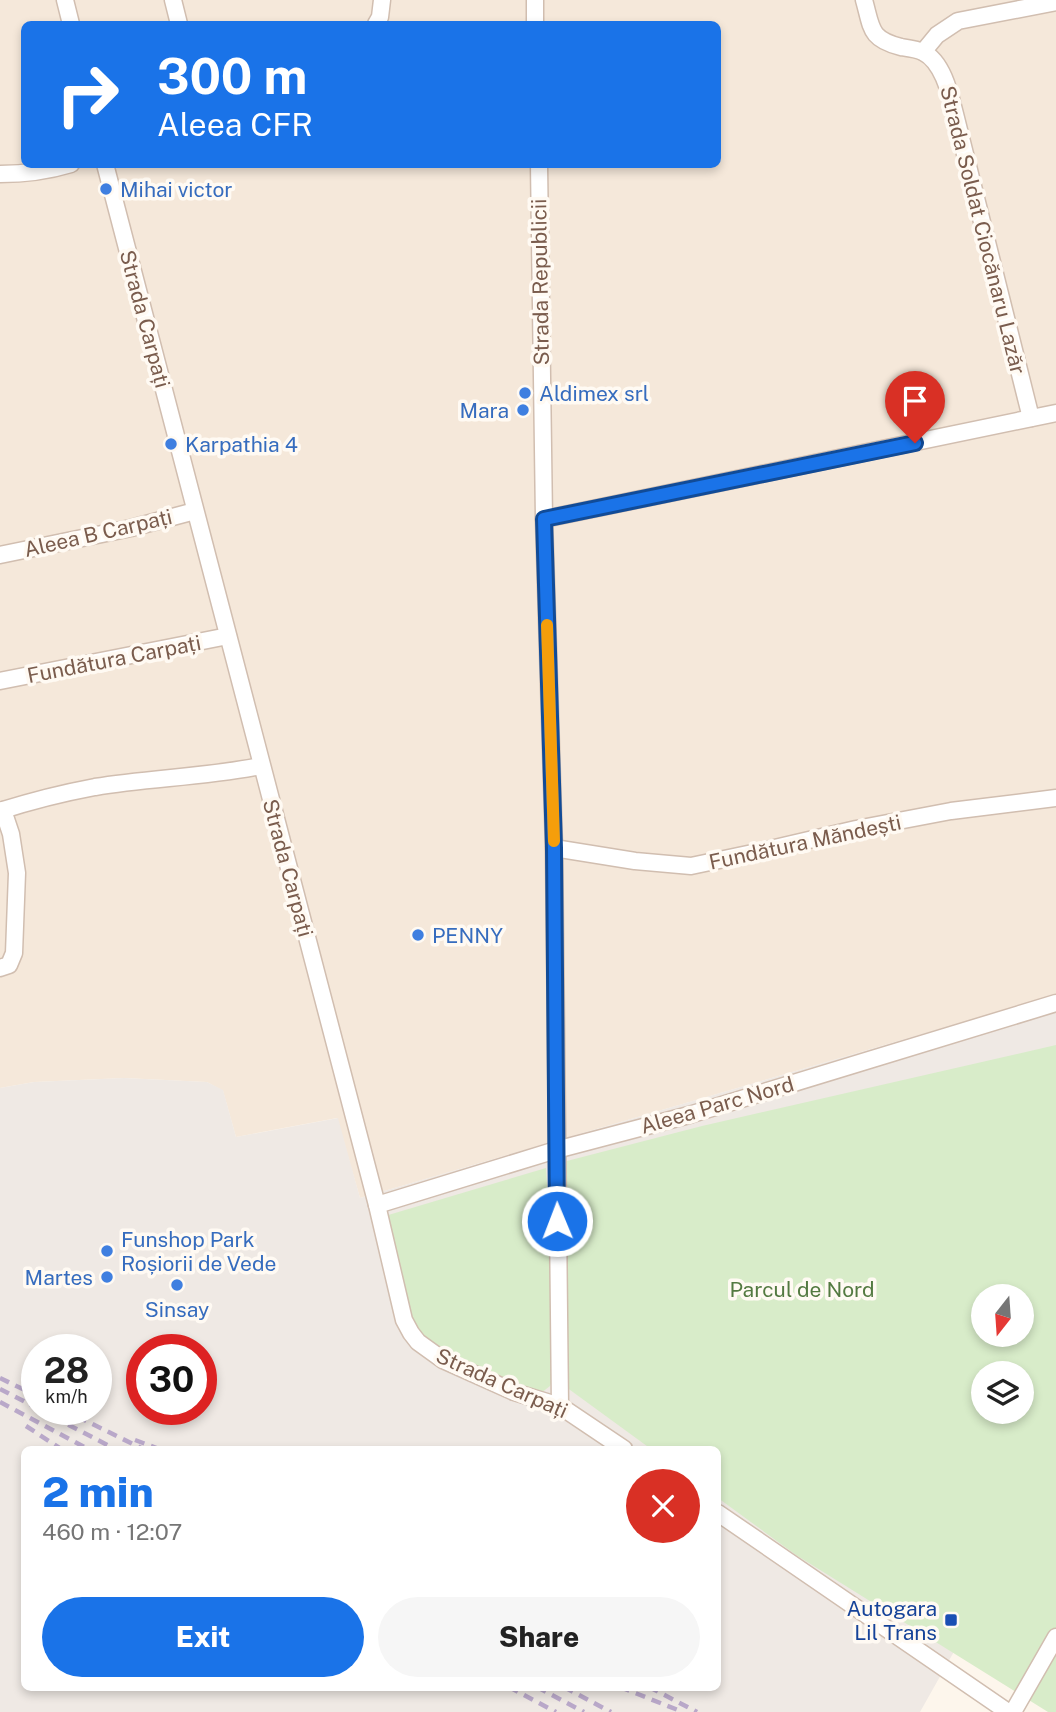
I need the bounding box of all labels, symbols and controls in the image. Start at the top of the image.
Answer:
text: 300 m [157,47,307,105]
icon: right [42,49,133,140]
street label: Strada Soldat Ciocănaru Lazăr [935,83,1031,377]
text: Aleea CFR [157,106,313,143]
place label: Mihai victor [120,177,232,202]
marker: Mihai victor [98,181,114,197]
street label: Strada Republicii [526,198,554,366]
street label: Strada Carpați [115,247,175,391]
pin [885,371,945,443]
place label: Aldimex srl [539,381,649,406]
icon: arrive [896,382,934,420]
marker: Aldimex srl [517,385,533,401]
place label: Mara [459,398,509,423]
marker: Mara [515,402,531,418]
place label: Karpathia 4 [185,432,298,457]
marker: Karpathia 4 [163,436,179,452]
street label: Aleea B Carpați [21,504,175,562]
street label: Fundătura Carpați [25,630,203,688]
street label: Strada Carpați [258,796,318,940]
street label: Fundătura Măndești [707,809,903,875]
place label: PENNY [432,923,503,948]
marker: PENNY [410,927,426,943]
street label: Aleea Parc Nord [637,1071,797,1139]
position arrow [520,1184,594,1258]
place label: Funshop Park Roșiorii de Vede [121,1227,276,1276]
marker: Funshop Park Roșiorii de Vede [99,1243,115,1259]
place label: Martes [25,1265,93,1290]
marker: Martes [99,1269,115,1285]
marker: Sinsay [169,1277,185,1293]
park label: Parcul de Nord [729,1277,875,1302]
north arrow [971,1284,1034,1348]
map controls [971,1284,1034,1424]
place label: Sinsay [145,1297,209,1322]
speed limit sign: 30 [126,1334,217,1425]
street label: Strada Carpați [432,1343,572,1423]
text: 28 [44,1350,89,1391]
button: layers [971,1361,1034,1424]
text: km/h [45,1386,88,1407]
text: 2 min [42,1467,154,1516]
button: close [626,1469,700,1543]
text: 460 m · 12:07 [42,1518,182,1545]
place label: Autogara Lil Trans [847,1596,937,1645]
button: Exit [42,1597,364,1677]
button: Share [378,1597,700,1677]
marker: Autogara Lil Trans [943,1612,959,1628]

